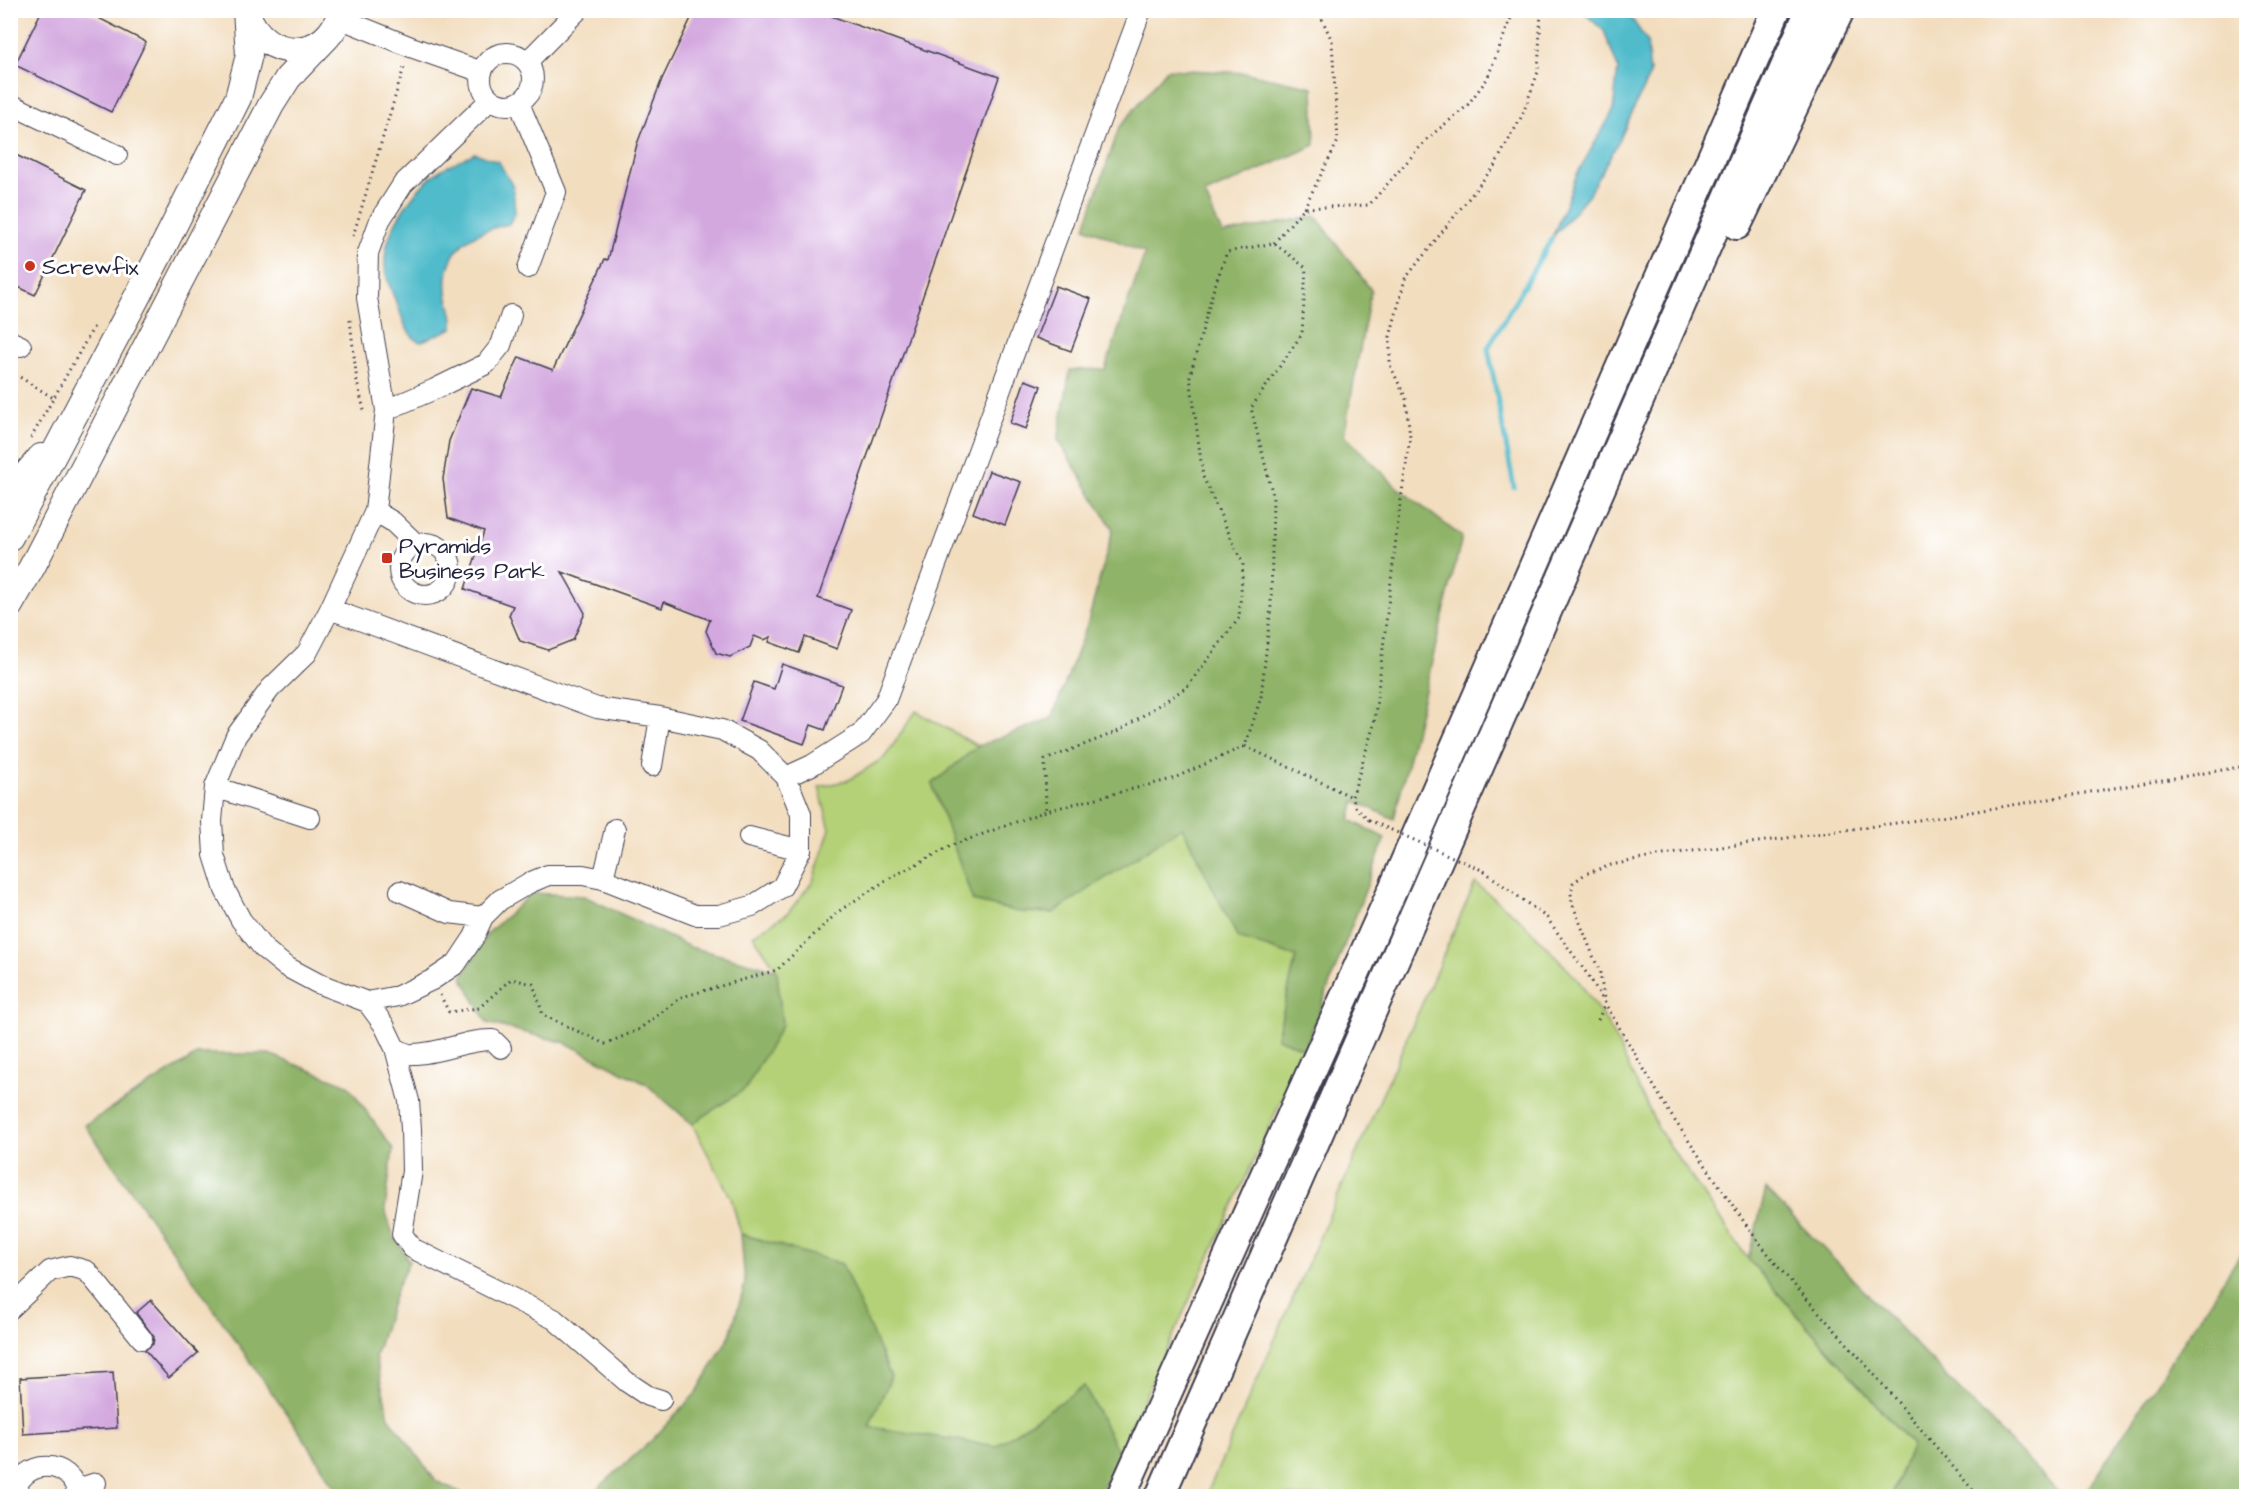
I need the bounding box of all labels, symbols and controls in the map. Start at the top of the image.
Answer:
place label: Screwfix [42,252,139,283]
marker: Screwfix [23,259,37,273]
place label: Pyramids Business Park [399,531,545,587]
marker: Pyramids Business Park [380,551,394,565]

